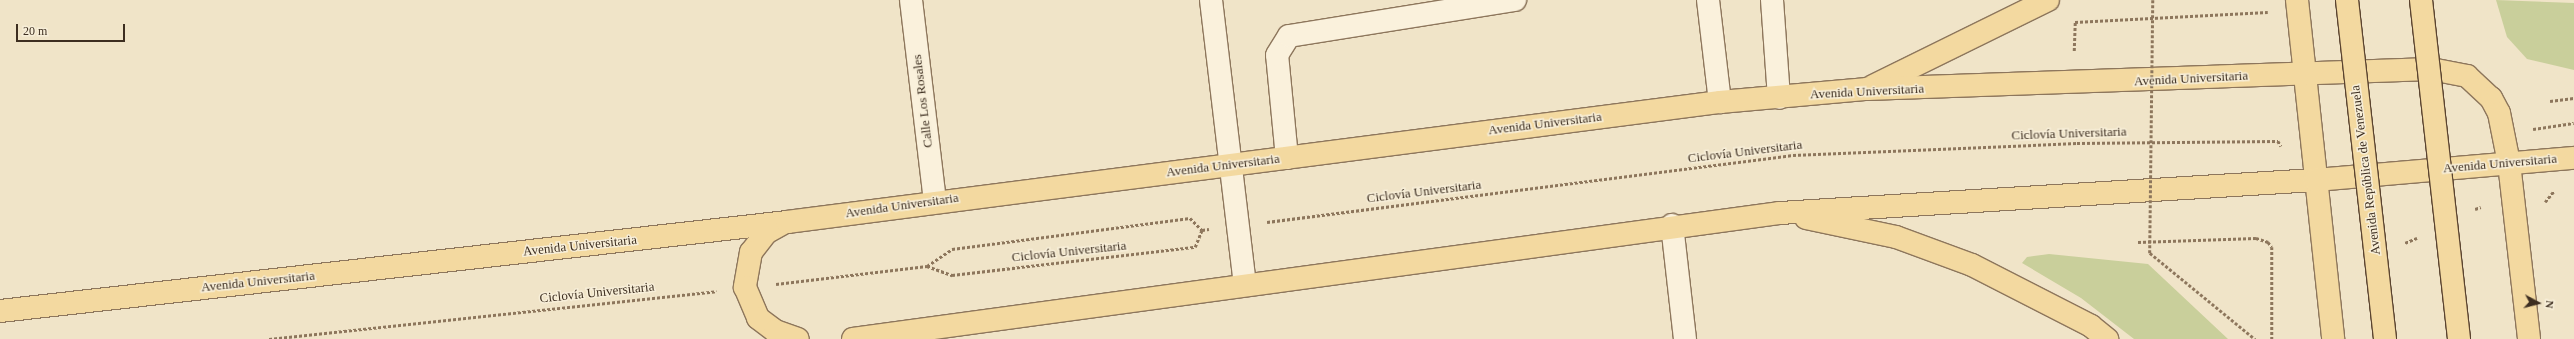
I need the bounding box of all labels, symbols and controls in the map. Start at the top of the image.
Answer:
scale bar [18,16,127,42]
text: 20 m [23,24,47,38]
street label: Calle Los Rosales [910,53,936,149]
street label: Avenida Universitaria [2134,68,2248,90]
street label: Avenida Universitaria [1810,81,1924,103]
street label: Avenida República de Venezuela [2348,84,2384,256]
street label: Avenida Universitaria [1487,109,1603,139]
street label: Ciclovía Universitaria [2011,124,2127,144]
street label: Ciclovía Universitaria [1687,137,1803,167]
street label: Avenida Universitaria [1165,151,1281,181]
street label: Avenida Universitaria [2442,151,2558,177]
street label: Ciclovía Universitaria [1366,177,1482,207]
street label: Avenida Universitaria [844,190,960,222]
street label: Avenida Universitaria [522,232,638,260]
street label: Ciclovía Universitaria [1011,238,1127,266]
street label: Avenida Universitaria [200,268,316,296]
street label: Ciclovía Universitaria [539,279,655,307]
north arrow [2518,283,2558,323]
text: N [2543,300,2556,309]

